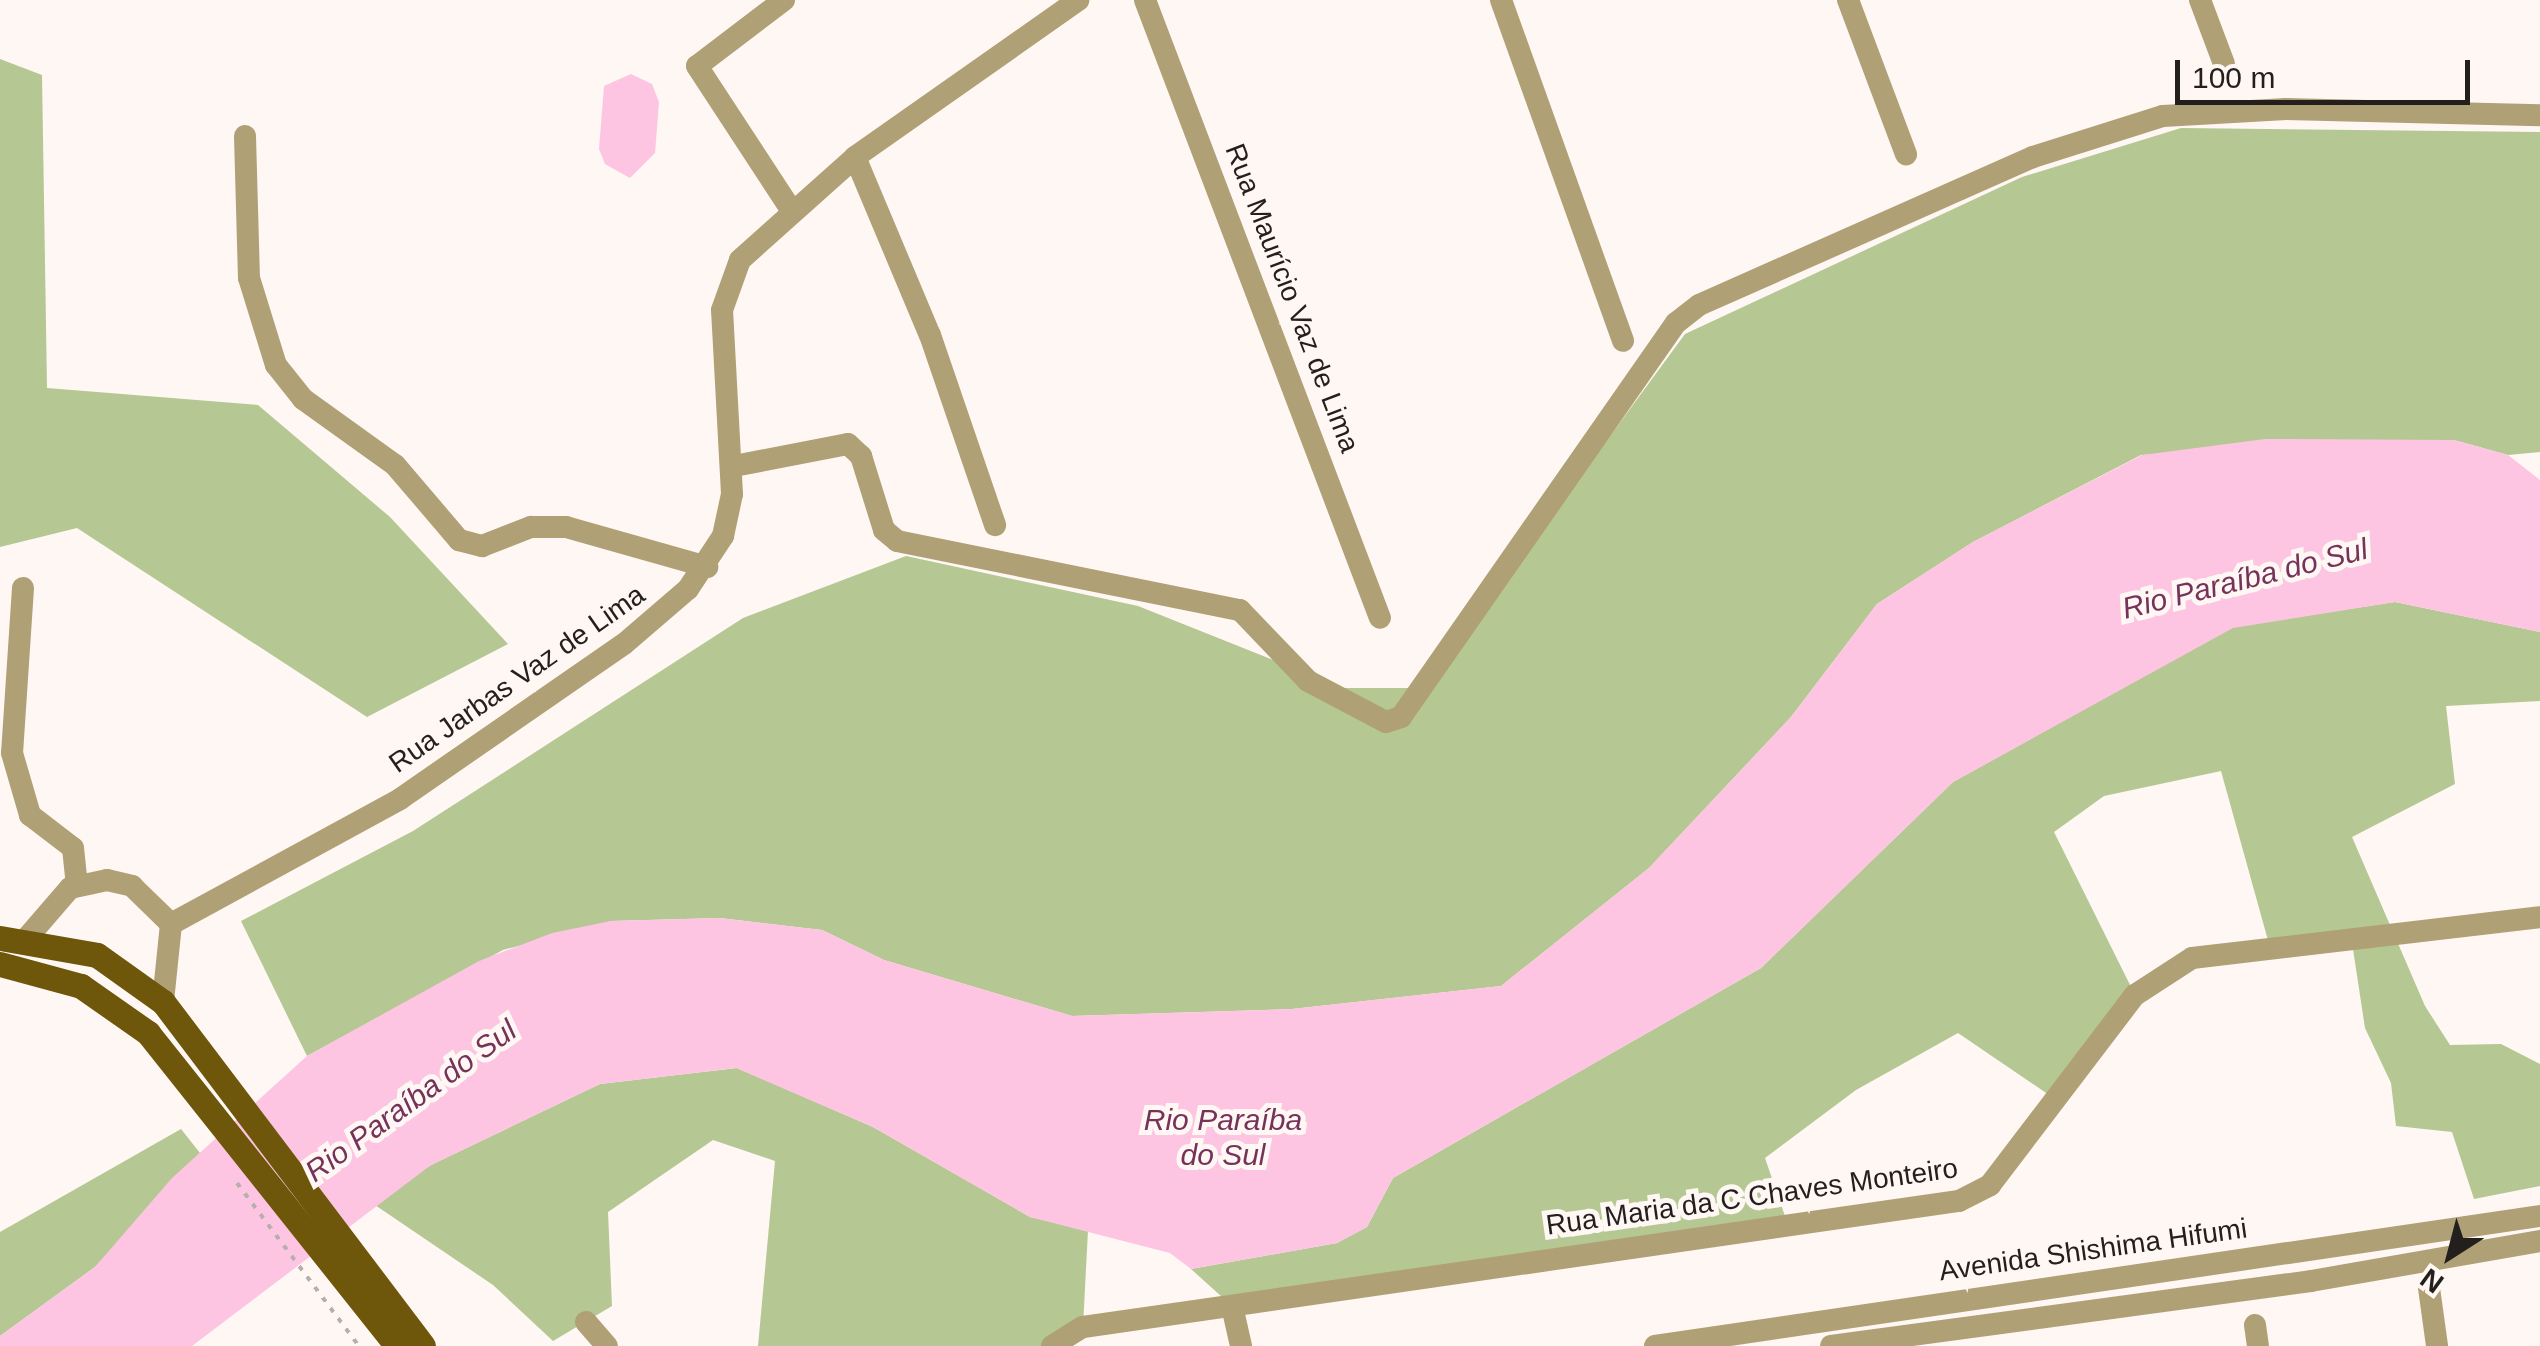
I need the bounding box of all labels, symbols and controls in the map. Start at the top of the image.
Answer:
scale bar [2180,40,2475,102]
text: 100 m [2192,61,2275,94]
street label: Rua Maurício Vaz de Lima [1218,139,1366,457]
water label: Rio Paraíba do Sul [2118,531,2372,627]
street label: Rua Jarbas Vaz de Lima [383,578,651,780]
water label: Rio Paraíba do Sul [299,1012,523,1190]
water label: Rio Paraíba do Sul [1144,1102,1302,1172]
street label: Rua Maria da C Chaves Monteiro [1544,1151,1960,1243]
north arrow [2400,1206,2500,1306]
street label: Avenida Shishima Hifumi [1937,1212,2249,1288]
text: N [2415,1262,2449,1299]

